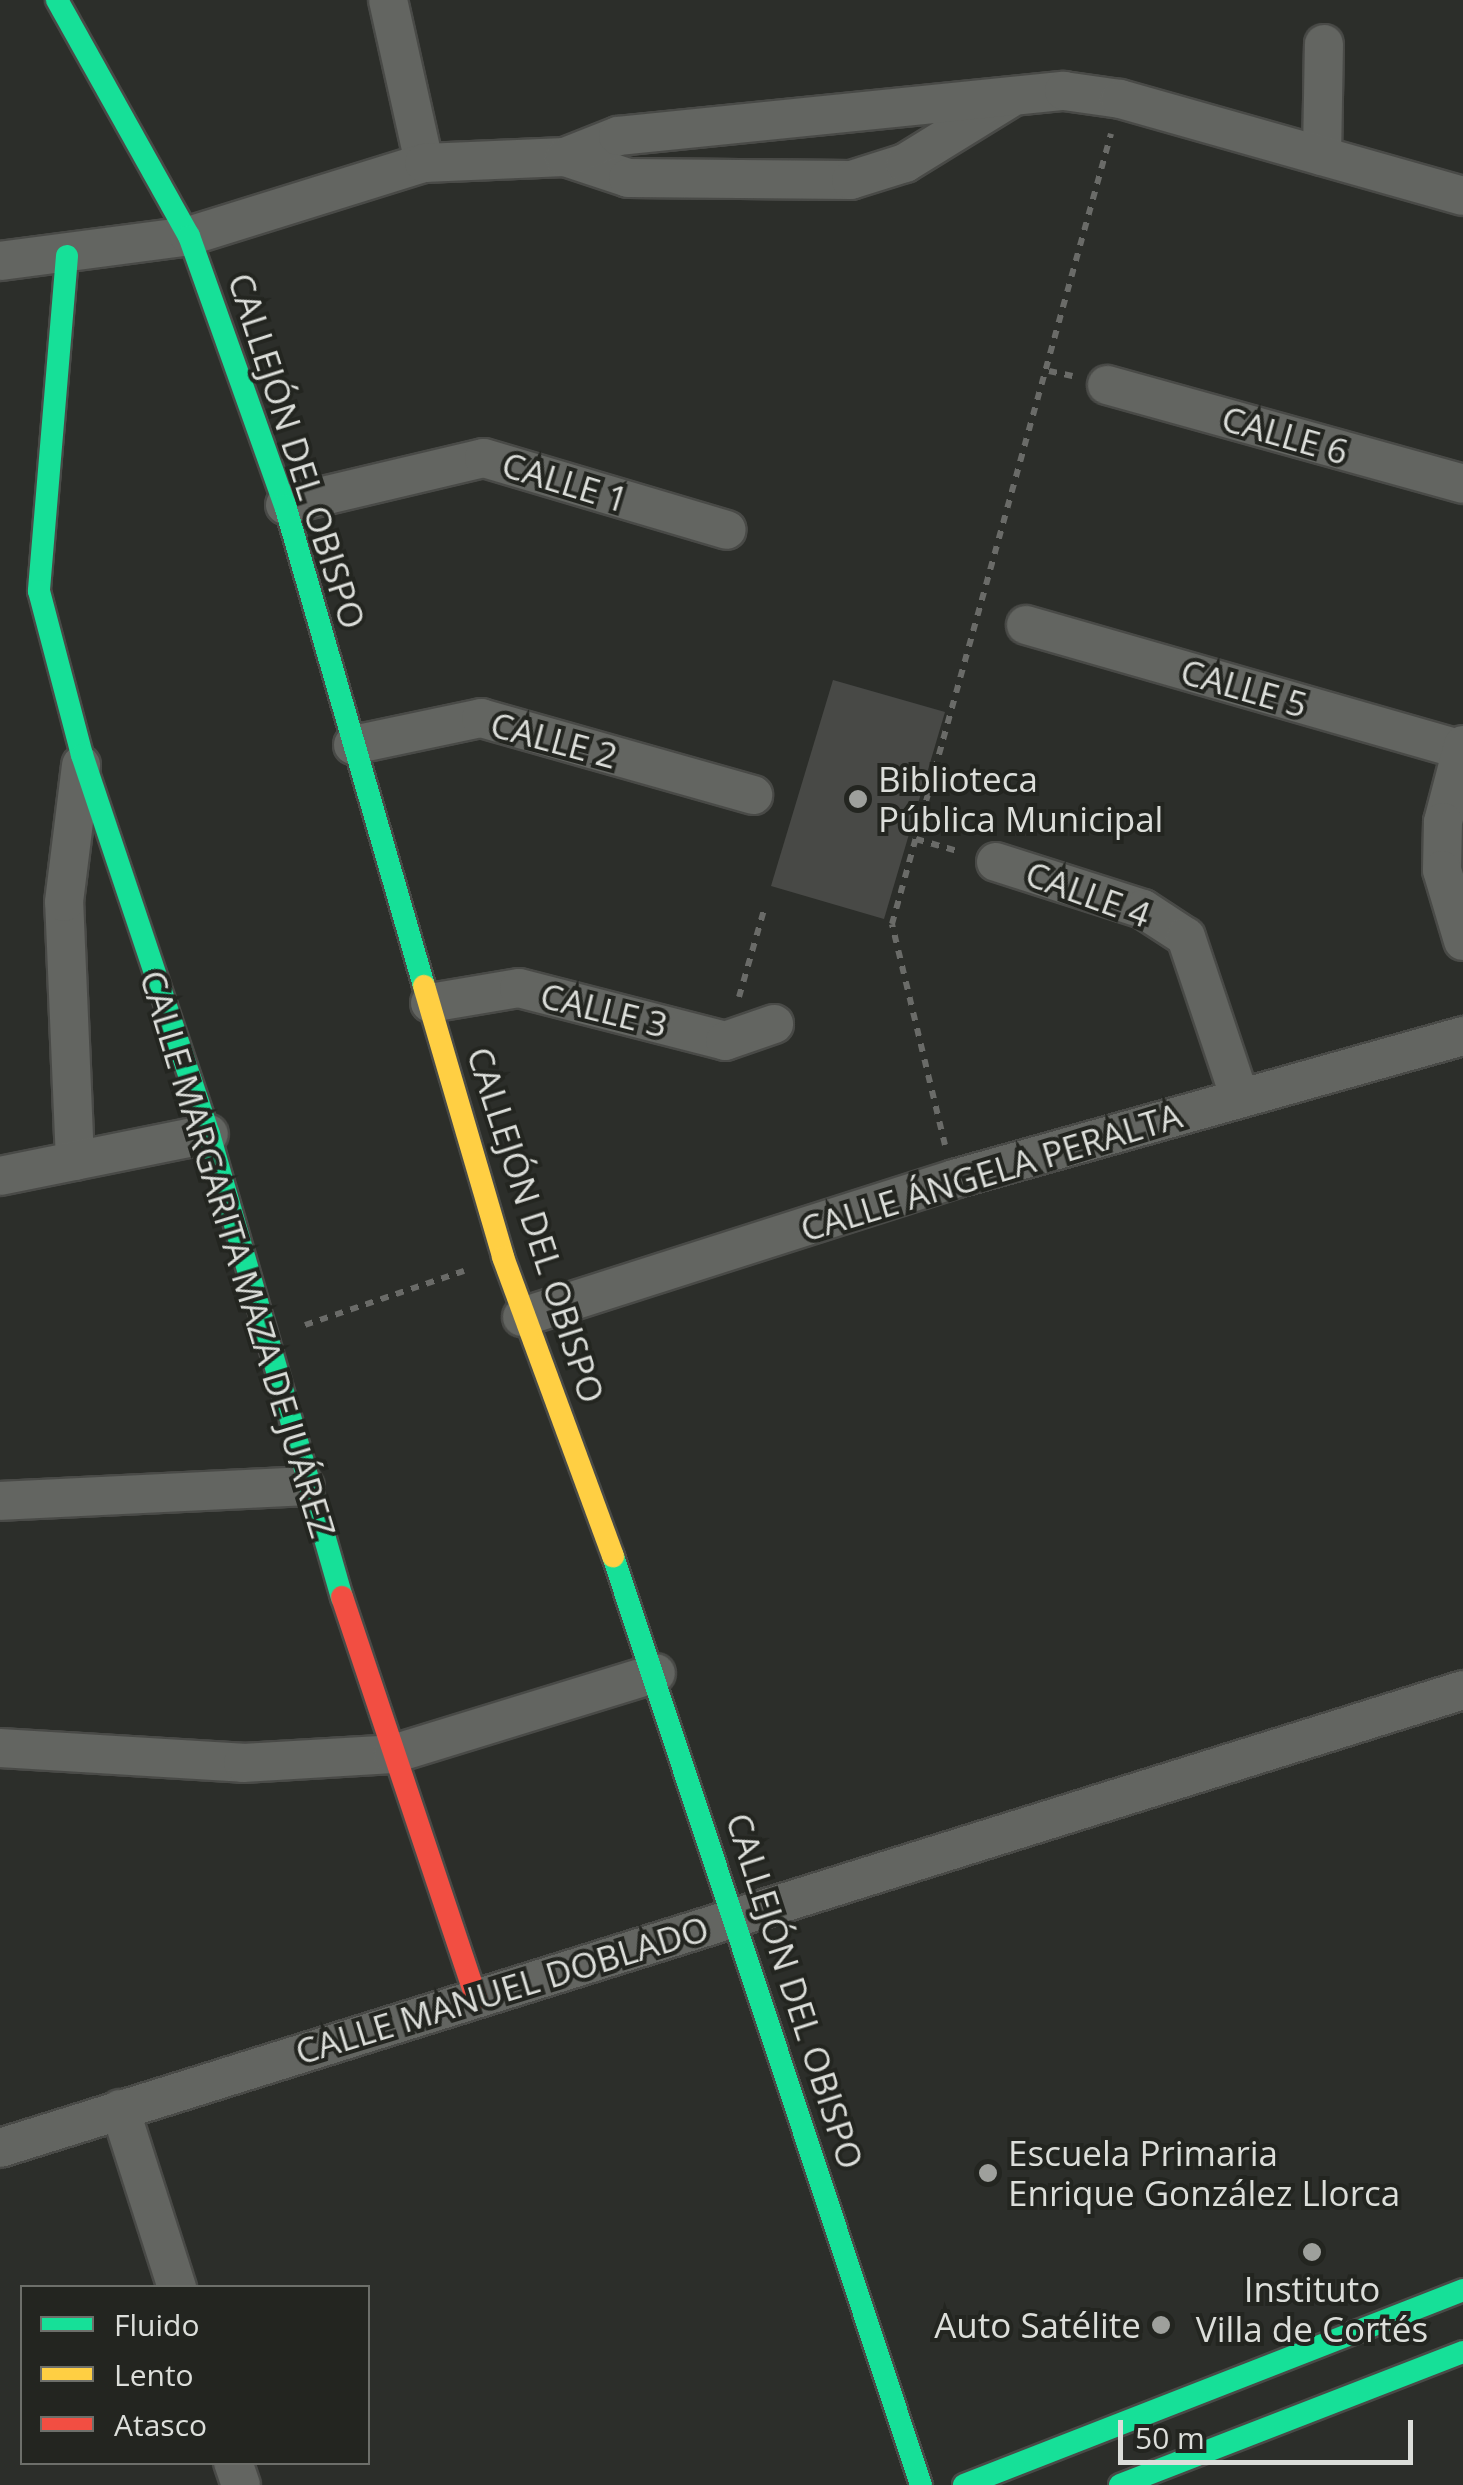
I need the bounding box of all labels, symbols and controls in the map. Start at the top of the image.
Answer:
street label: CALLEJÓN DEL OBISPO [220,268,374,634]
street label: CALLE 6 [1217,397,1353,473]
street label: CALLE 1 [497,443,633,521]
street label: CALLE 5 [1176,650,1312,726]
street label: CALLE 2 [486,703,622,777]
place label: Biblioteca Pública Municipal [878,758,1163,840]
marker: Biblioteca Pública Municipal [847,788,869,810]
street label: CALLE 4 [1020,852,1156,936]
street label: CALLE MARGARITA MAZA DE JUÁREZ [132,965,344,1543]
street label: CALLE 3 [536,974,672,1046]
street label: CALLEJÓN DEL OBISPO [459,1042,613,1408]
street label: CALLE ÁNGELA PERALTA [795,1094,1187,1250]
street label: CALLEJÓN DEL OBISPO [718,1808,872,2174]
street label: CALLE MANUEL DOBLADO [290,1907,714,2073]
place label: Escuela Primaria Enrique González Llorca [1008,2132,1400,2214]
marker: Escuela Primaria Enrique González Llorca [977,2162,999,2184]
marker: Instituto Villa de Cortés [1301,2241,1323,2263]
place label: Instituto Villa de Cortés [1196,2268,1428,2350]
legend [20,2285,370,2465]
text: Fluido [114,2304,199,2345]
place label: Auto Satélite [934,2304,1141,2346]
marker: Auto Satélite [1150,2314,1172,2336]
text: Lento [114,2354,194,2395]
scale bar [1123,2400,1418,2462]
text: Atasco [114,2404,207,2445]
text: 50 m [1135,2417,1205,2458]

